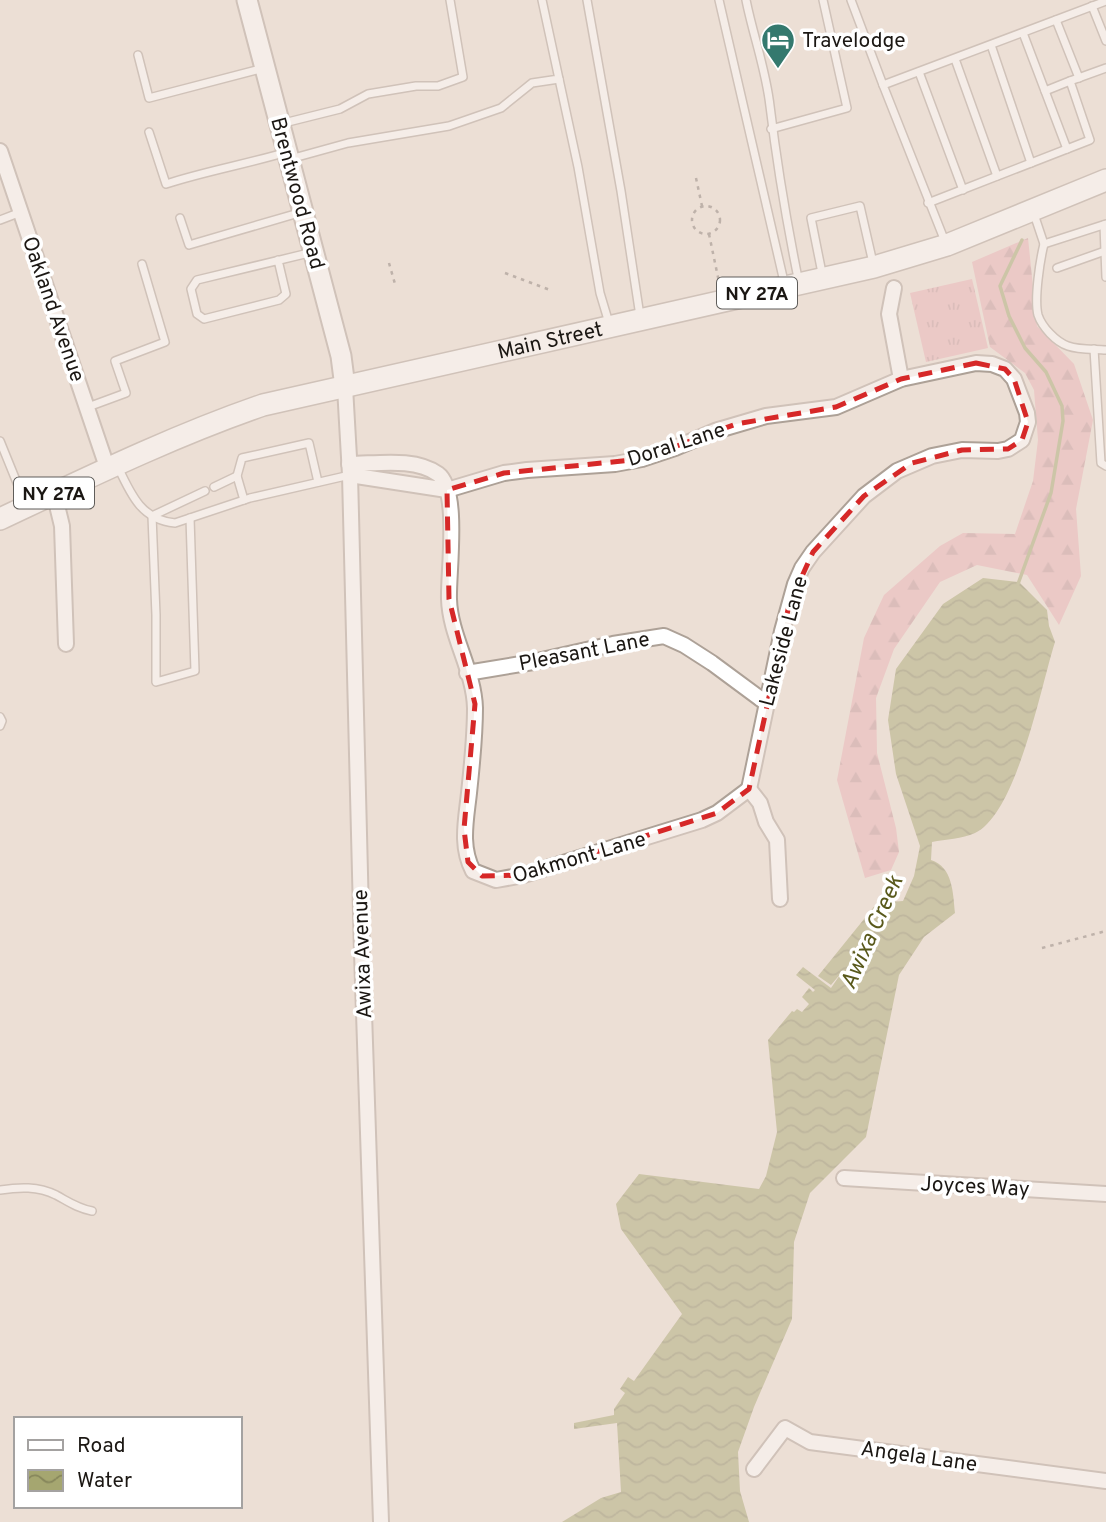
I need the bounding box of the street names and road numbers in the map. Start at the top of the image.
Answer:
street label: Brentwood Road [263,114,330,272]
street label: Oakland Avenue [15,233,90,386]
road number: NY 27A [717,278,797,308]
street label: Main Street [495,317,606,367]
street label: Doral Lane [624,417,729,474]
road number: NY 27A [14,478,94,508]
street label: Lakeside Lane [754,573,815,710]
street label: Pleasant Lane [517,627,652,678]
street label: Oakmont Lane [509,826,649,890]
street label: Awixa Avenue [348,889,379,1019]
street label: Joyces Way [920,1171,1030,1204]
street label: Angela Lane [859,1436,979,1479]

